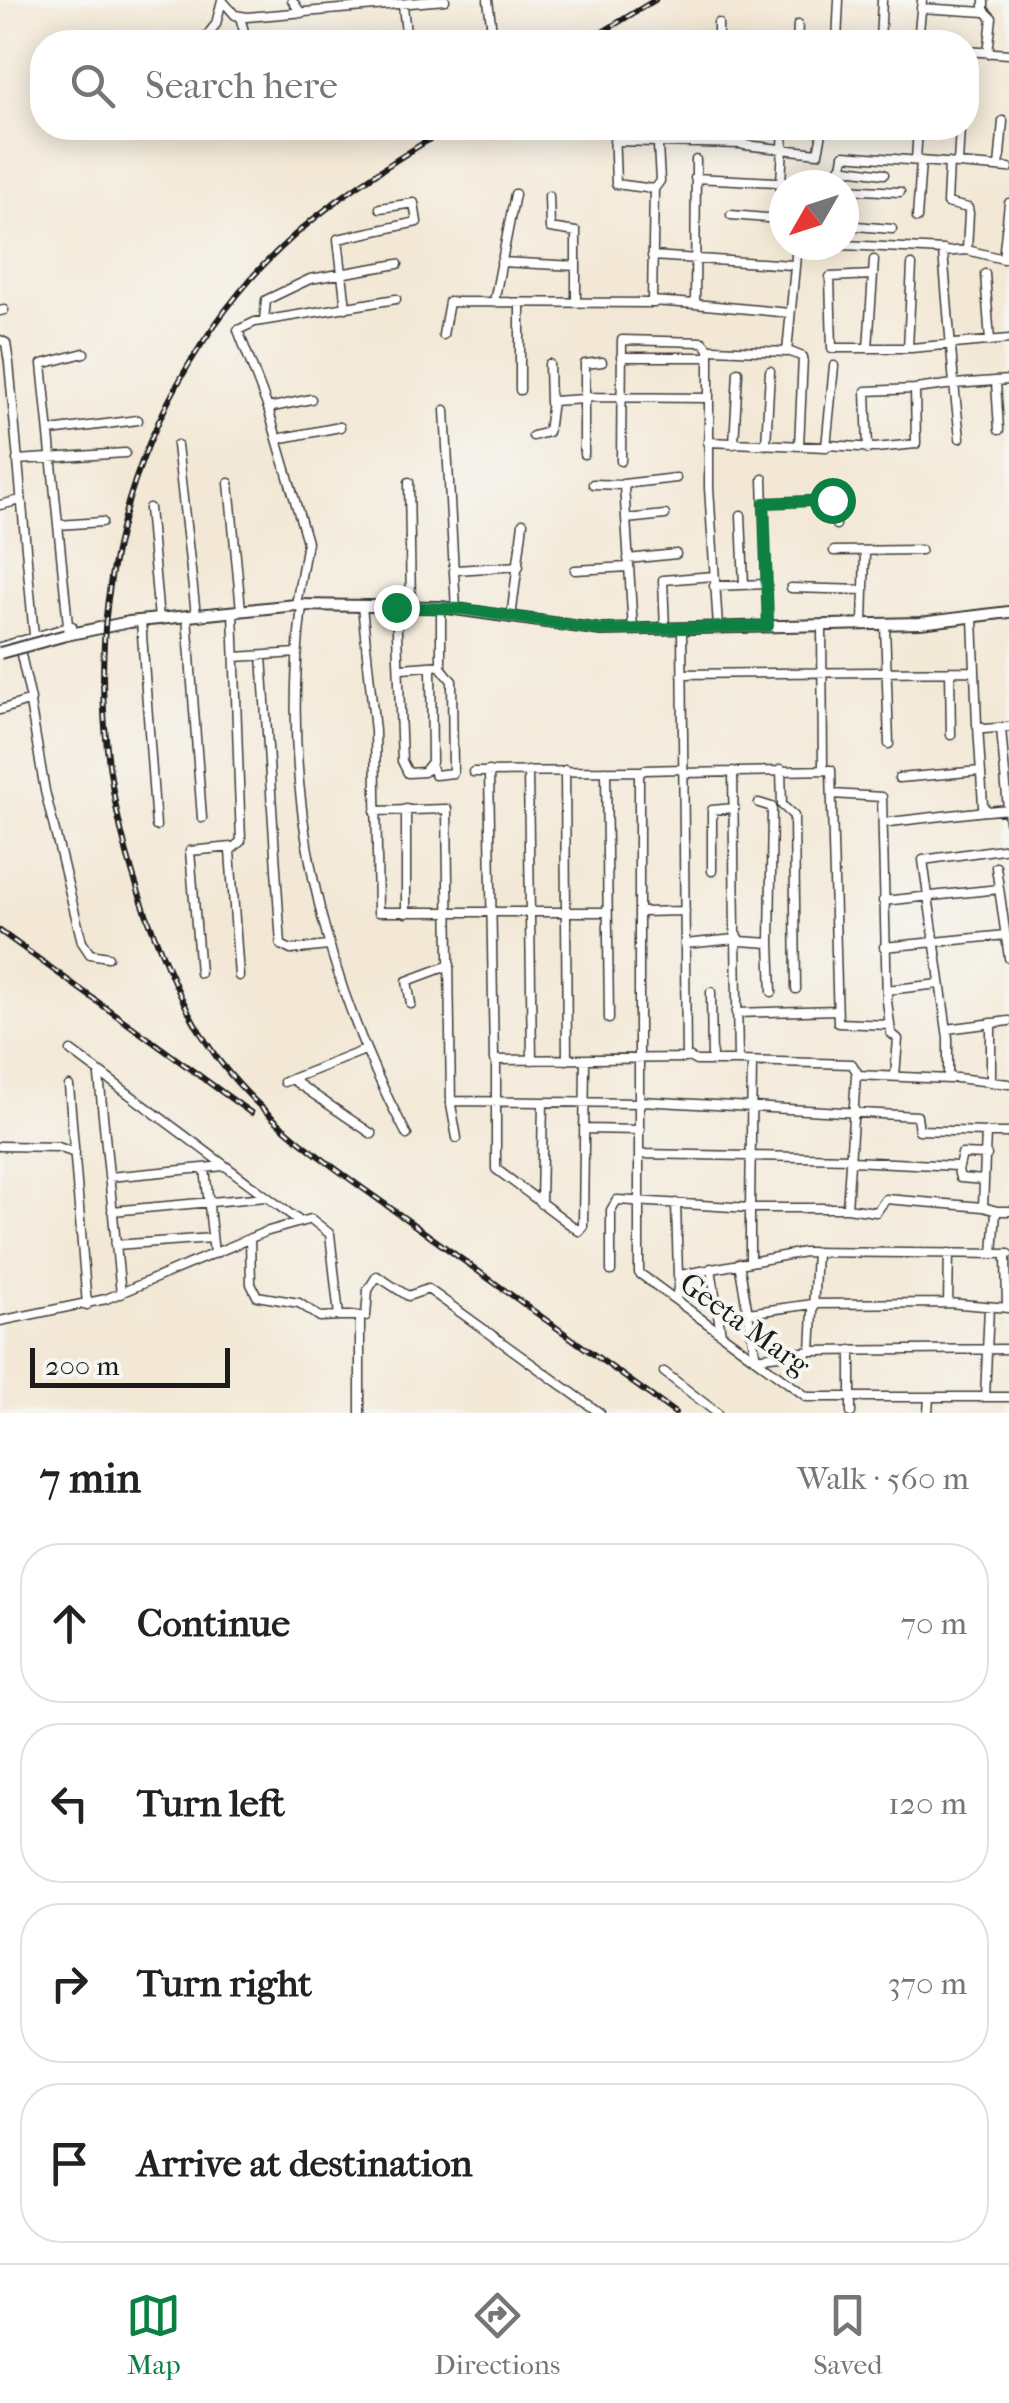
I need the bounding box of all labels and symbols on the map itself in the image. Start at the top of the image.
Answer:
north arrow [769,170,859,260]
route start [810,478,856,524]
route end [374,585,420,631]
street label: Geeta Marg [673,1266,817,1384]
scale bar [30,1343,230,1388]

